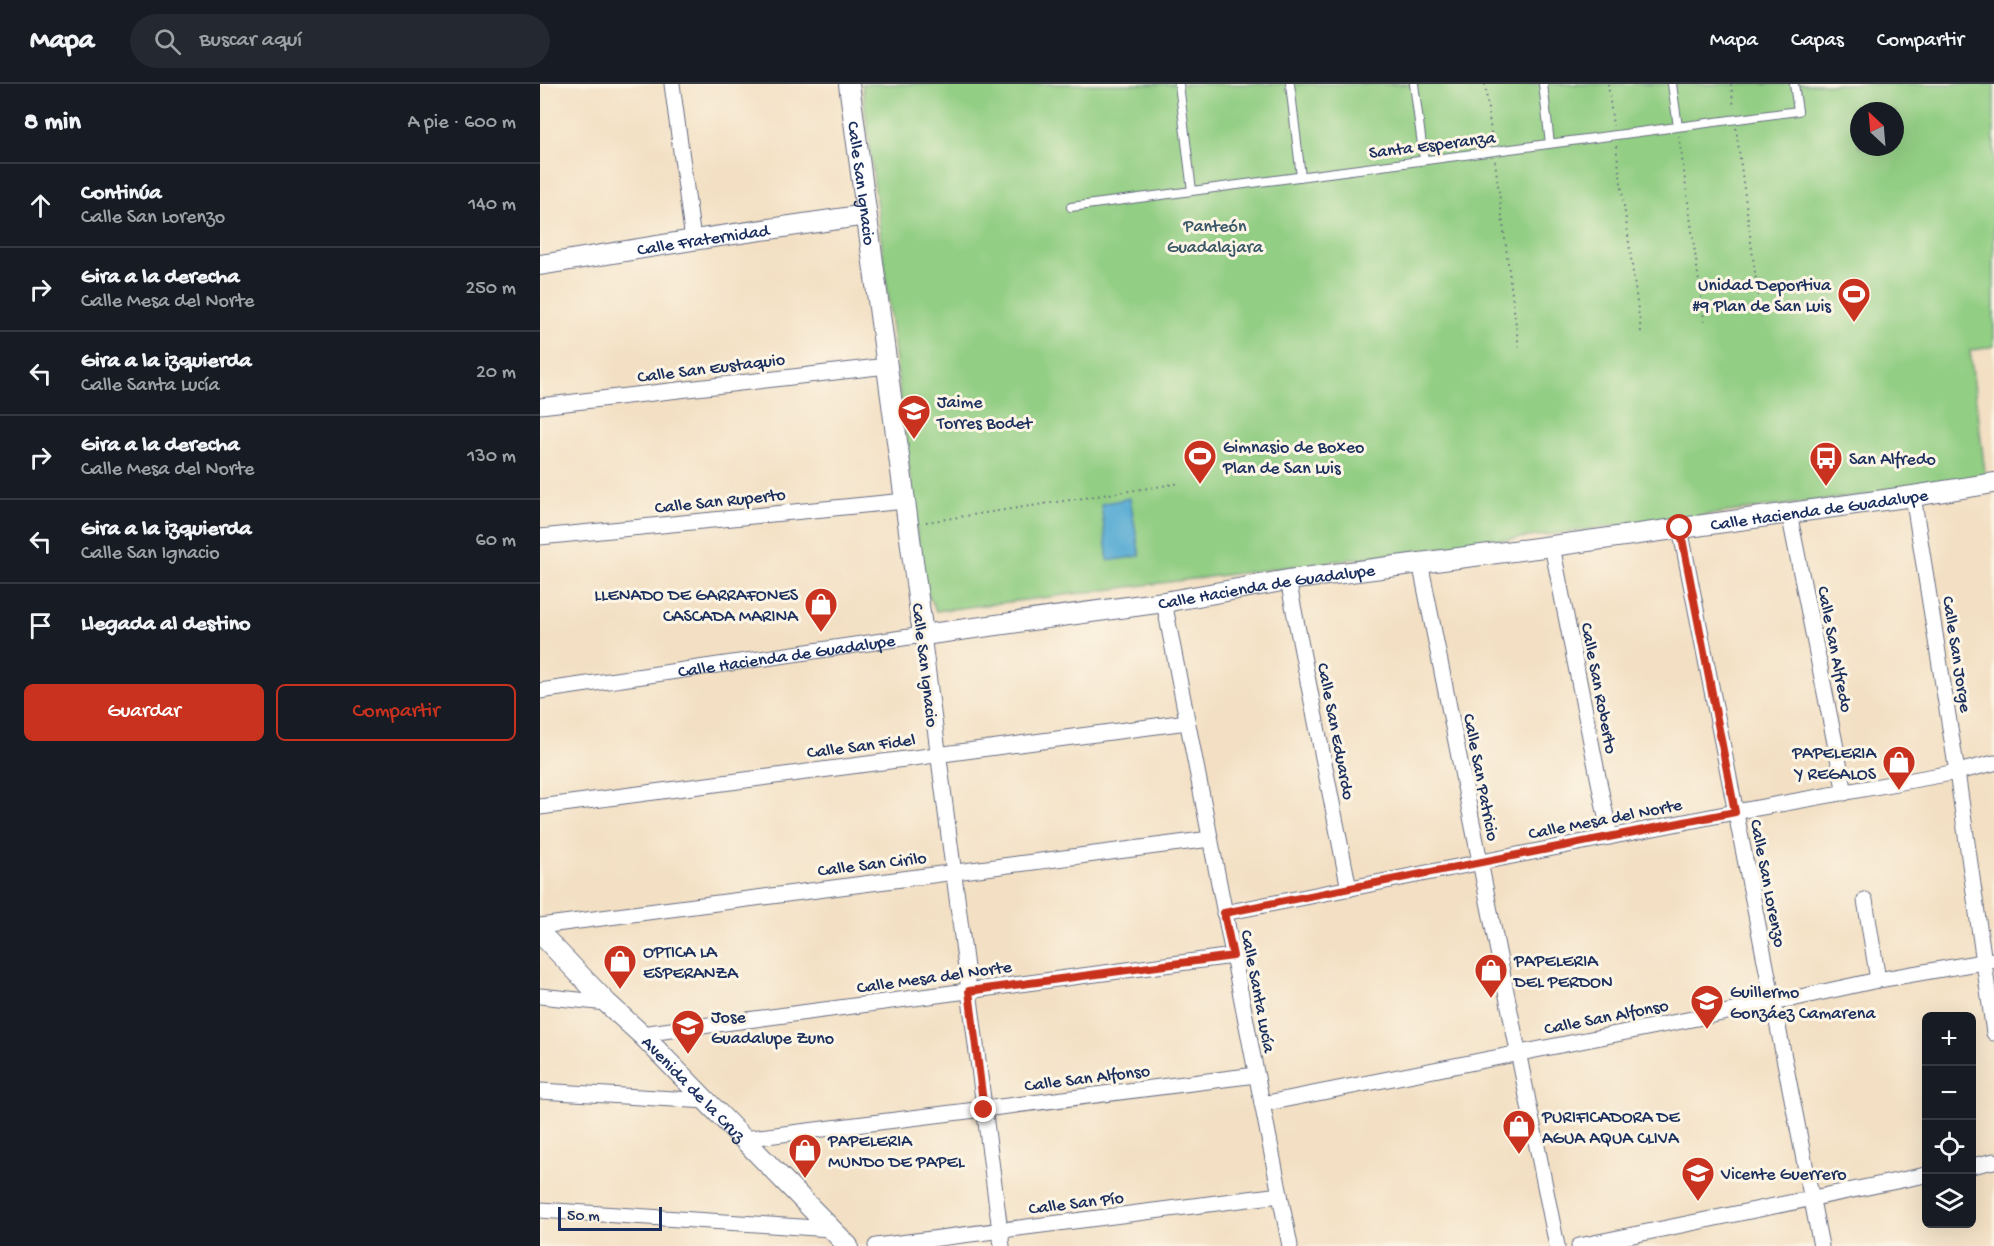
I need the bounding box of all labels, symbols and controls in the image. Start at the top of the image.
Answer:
search box [130,14,550,68]
text: Mapa [30,25,94,58]
icon: search [151,25,184,58]
text: Buscar aquí [199,28,302,54]
text: Mapa [1710,29,1758,54]
text: Capas [1791,29,1844,54]
text: Compartir [1877,29,1964,54]
north arrow [1850,102,1904,156]
text: 8 min [24,108,81,139]
text: A pie · 600 m [407,112,516,135]
street label: Calle San Ignacio [841,120,879,247]
street label: Santa Esperanza [1368,128,1498,165]
text: Continúa [81,181,162,207]
icon: ahead [24,189,57,222]
text: 140 m [468,194,516,217]
text: Calle San Lorenzo [81,207,225,230]
park label: Panteón Guadalajara [1167,217,1264,259]
street label: Calle Fraternidad [636,221,772,262]
text: Gira a la derecha [81,265,239,291]
icon: right [24,273,57,306]
place label: Unidad Deportiva #9 Plan de San Luis [1692,276,1832,318]
sports icon: Unidad Deportiva #9 Plan de San Luis [1836,276,1872,323]
text: 250 m [465,278,516,301]
text: Calle Mesa del Norte [81,291,254,314]
text: Gira a la izquierda [81,349,252,375]
street label: Calle San Eustaquio [636,350,786,389]
icon: left [24,357,57,390]
text: 20 m [476,362,516,385]
text: Calle Santa Lucía [81,375,220,398]
school or university icon: Jaime Torres Bodet [896,393,932,440]
place label: Jaime Torres Bodet [936,393,1034,435]
text: Gira a la derecha [81,433,239,459]
sports icon: Gimnasio de Boxeo Plan de San Luis [1182,438,1218,485]
place label: Gimnasio de Boxeo Plan de San Luis [1222,438,1364,480]
bus stop icon: San Alfredo [1808,440,1844,487]
icon: right [24,441,57,474]
text: 130 m [467,446,516,469]
place label: San Alfredo [1849,450,1936,471]
text: Calle Mesa del Norte [81,459,254,482]
street label: Calle San Ruperto [654,485,787,520]
street label: Calle Hacienda de Guadalupe [1709,486,1930,537]
route start [1666,514,1692,540]
text: Gira a la izquierda [81,517,252,543]
icon: left [24,525,57,558]
text: 60 m [476,530,516,553]
text: Calle San Ignacio [81,543,220,566]
street label: Calle Hacienda de Guadalupe [1157,561,1377,616]
street label: Calle San Alfredo [1811,585,1856,714]
place label: LLENADO DE GARRAFONES CASCADA MARINA [594,586,799,628]
shop icon: LLENADO DE GARRAFONES CASCADA MARINA [803,586,839,633]
street label: Calle San Jorge [1936,595,1975,715]
street label: Calle San Ignacio [905,602,942,729]
icon: arrive [24,609,57,642]
text: Llegada al destino [81,612,251,638]
street label: Calle San Roberto [1575,621,1621,756]
street label: Calle Hacienda de Guadalupe [677,631,897,684]
street label: Calle San Eduardo [1311,661,1358,802]
button: Guardar [24,684,264,741]
button: Compartir [276,684,516,741]
street label: Calle San Patricio [1457,712,1502,843]
street label: Calle San Fidel [806,730,917,765]
place label: PAPELERIA Y REGALOS [1791,744,1877,786]
shop icon: PAPELERIA Y REGALOS [1881,744,1917,791]
street label: Calle Mesa del Norte [1527,795,1685,846]
street label: Calle San Lorenzo [1744,818,1789,949]
street label: Calle San Cirilo [817,848,928,883]
street label: Calle Santa Lucía [1234,928,1279,1056]
shop icon: OPTICA LA ESPERANZA [602,943,638,990]
place label: OPTICA LA ESPERANZA [643,943,739,985]
shop icon: PAPELERIA DEL PERDON [1473,952,1509,999]
place label: PAPELERIA DEL PERDON [1513,952,1613,994]
street label: Calle Mesa del Norte [856,957,1014,1000]
school or university icon: Guillermo Gonzáez Camarena [1689,983,1725,1030]
place label: Guillermo Gonzáez Camarena [1730,983,1876,1025]
street label: Calle San Alfonso [1542,996,1670,1041]
school or university icon: Jose Guadalupe Zuno [670,1008,706,1055]
place label: Jose Guadalupe Zuno [711,1008,834,1050]
map controls [1922,1012,1976,1228]
button: + [1922,1012,1976,1066]
street label: Avenida de la Cruz [636,1033,750,1148]
street label: Calle San Alfonso [1023,1061,1151,1098]
button: − [1922,1066,1976,1120]
route end [970,1096,996,1122]
shop icon: PURIFICADORA DE AGUA AQUA CLIVA [1501,1108,1537,1155]
place label: PURIFICADORA DE AGUA AQUA CLIVA [1541,1108,1681,1150]
button: locate [1922,1120,1976,1174]
shop icon: PAPELERIA MUND0 DE PAPEL [787,1132,823,1179]
place label: PAPELERIA MUND0 DE PAPEL [827,1132,966,1174]
school or university icon: Vicente Guerrero [1680,1155,1716,1202]
place label: Vicente Guerrero [1720,1165,1847,1186]
button: layers [1922,1174,1976,1228]
street label: Calle San Pío [1028,1188,1125,1221]
scale bar [558,1204,662,1232]
text: 50 m [567,1208,600,1227]

